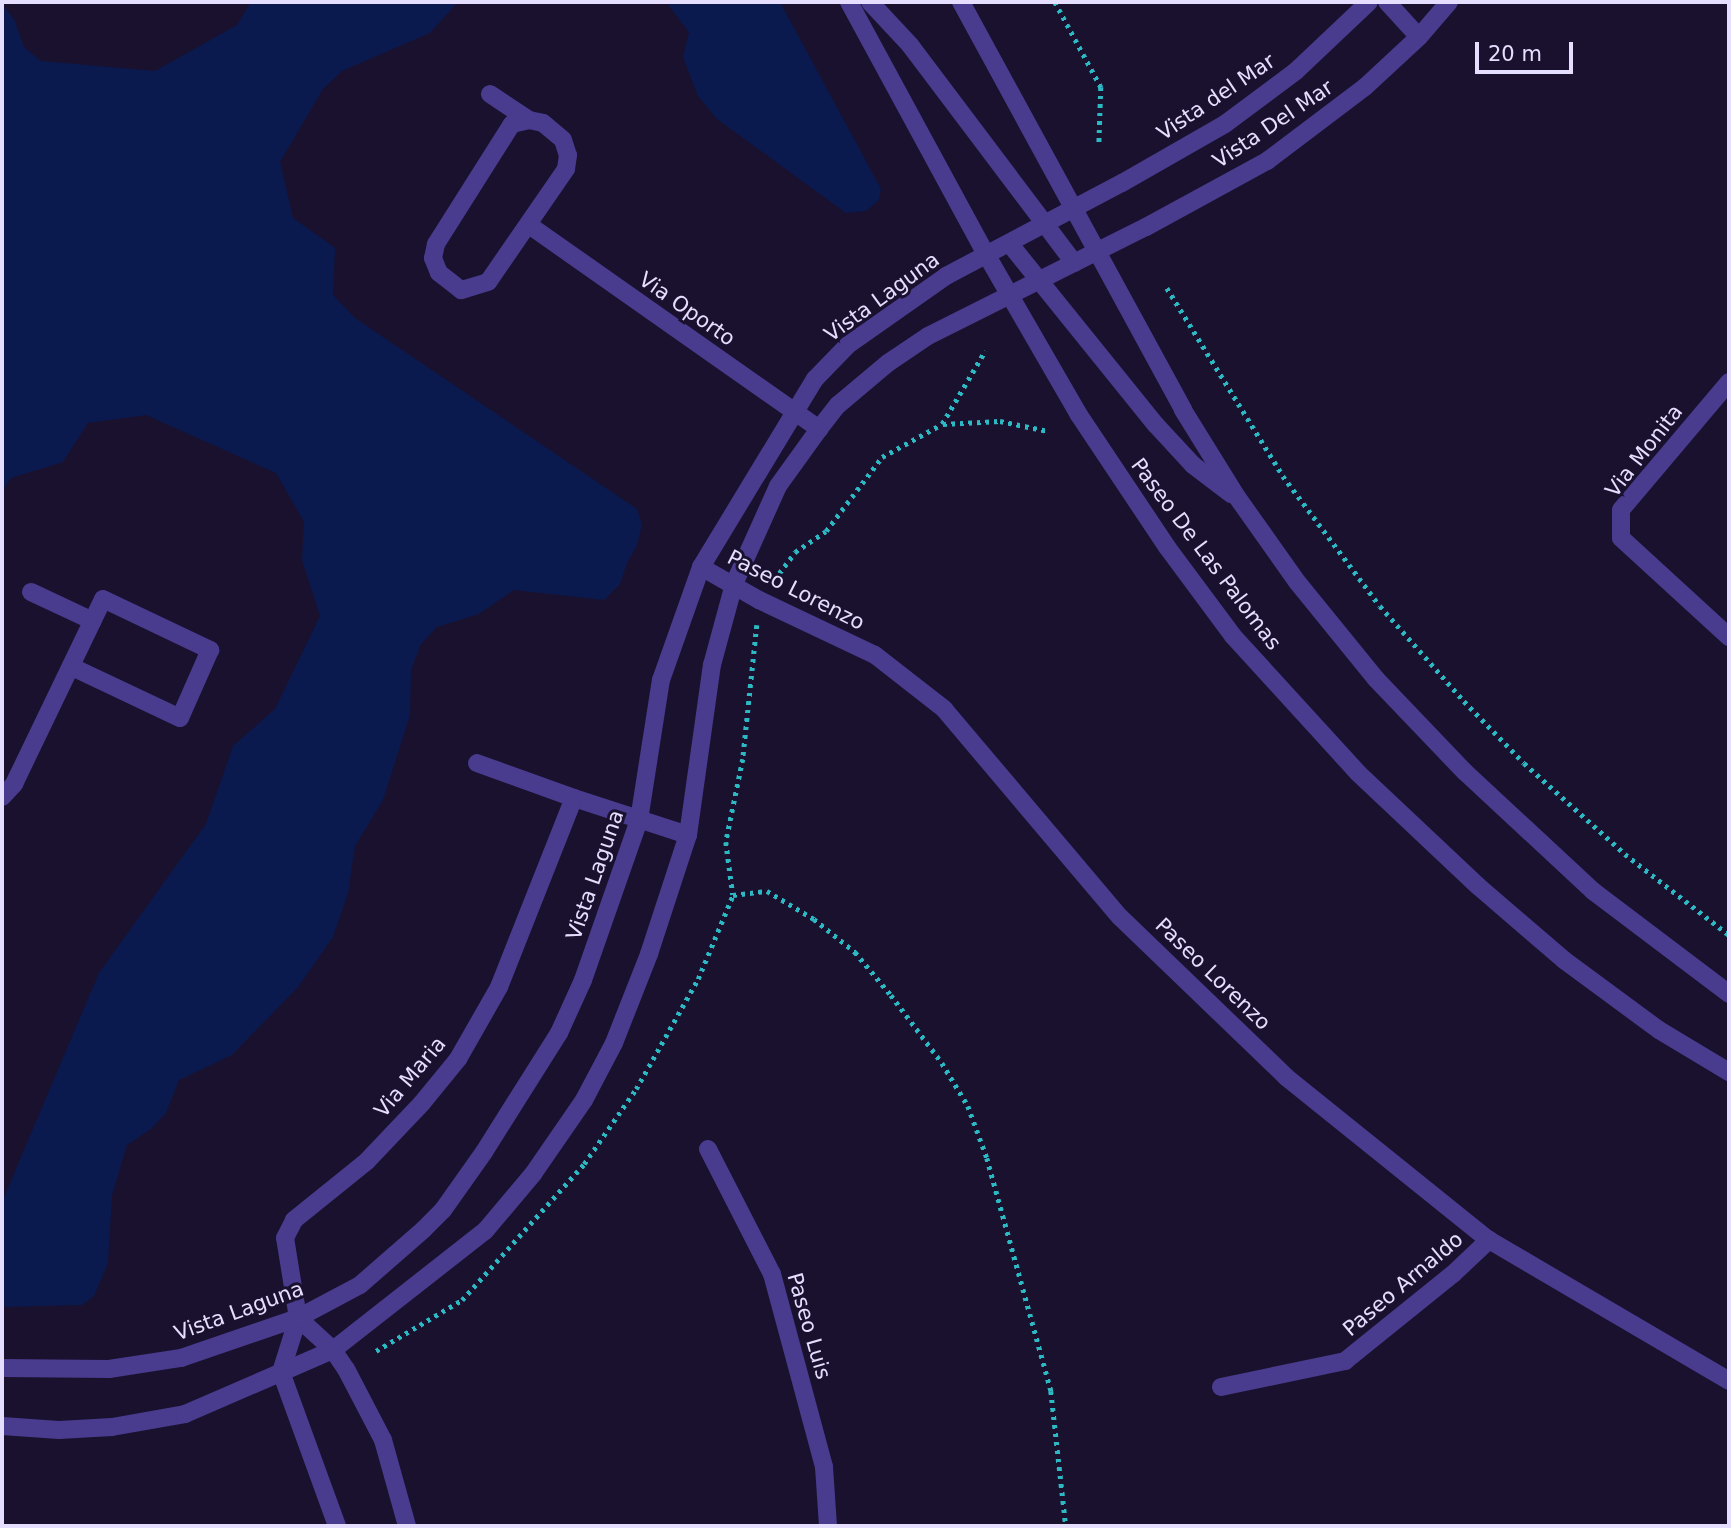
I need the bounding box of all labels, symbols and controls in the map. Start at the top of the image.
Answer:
scale bar [1479,28,1577,72]
text: 20 m [1488,42,1542,66]
street label: Vista del Mar [1152,48,1280,146]
street label: Vista Del Mar [1208,75,1338,173]
street label: Vista Laguna [820,247,944,347]
street label: Via Oporto [634,267,740,351]
street label: Via Monita [1600,400,1688,502]
street label: Paseo De Las Palomas [1126,453,1286,655]
street label: Paseo Lorenzo [723,545,869,635]
street label: Vista Laguna [561,807,629,943]
street label: Paseo Lorenzo [1150,913,1276,1035]
street label: Via Maria [369,1032,451,1122]
street label: Paseo Arnaldo [1338,1227,1468,1341]
street label: Paseo Luis [782,1270,836,1382]
street label: Vista Laguna [171,1276,307,1346]

